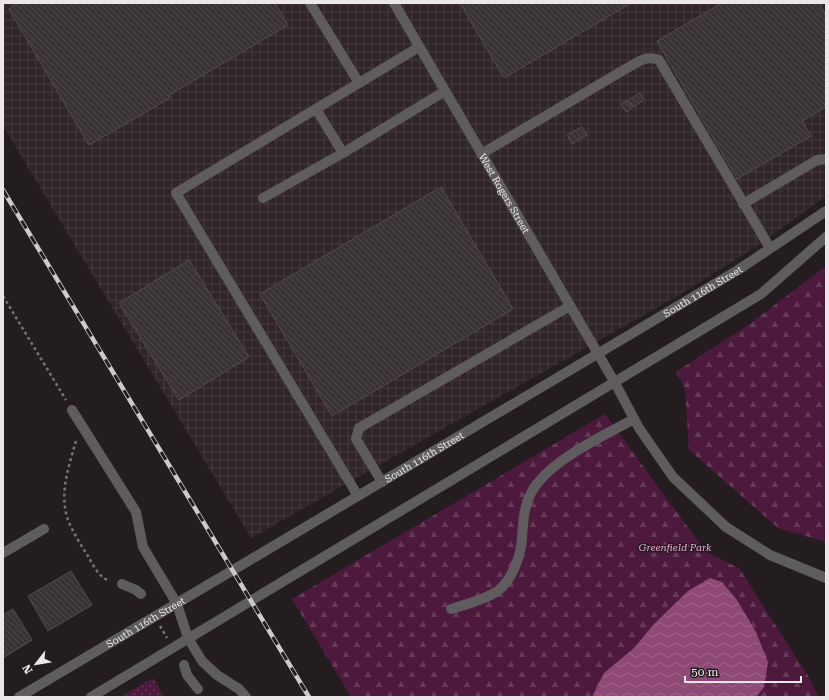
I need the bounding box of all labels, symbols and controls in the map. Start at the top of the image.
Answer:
street label: West Rogers Street [477,152,532,235]
street label: South 116th Street [662,264,745,319]
street label: South 116th Street [383,429,466,485]
park label: Greenfield Park [639,542,712,553]
street label: South 116th Street [104,595,187,650]
north arrow [16,644,56,684]
scale bar [685,658,801,684]
text: N [20,661,36,676]
text: 50 m [691,665,718,679]

